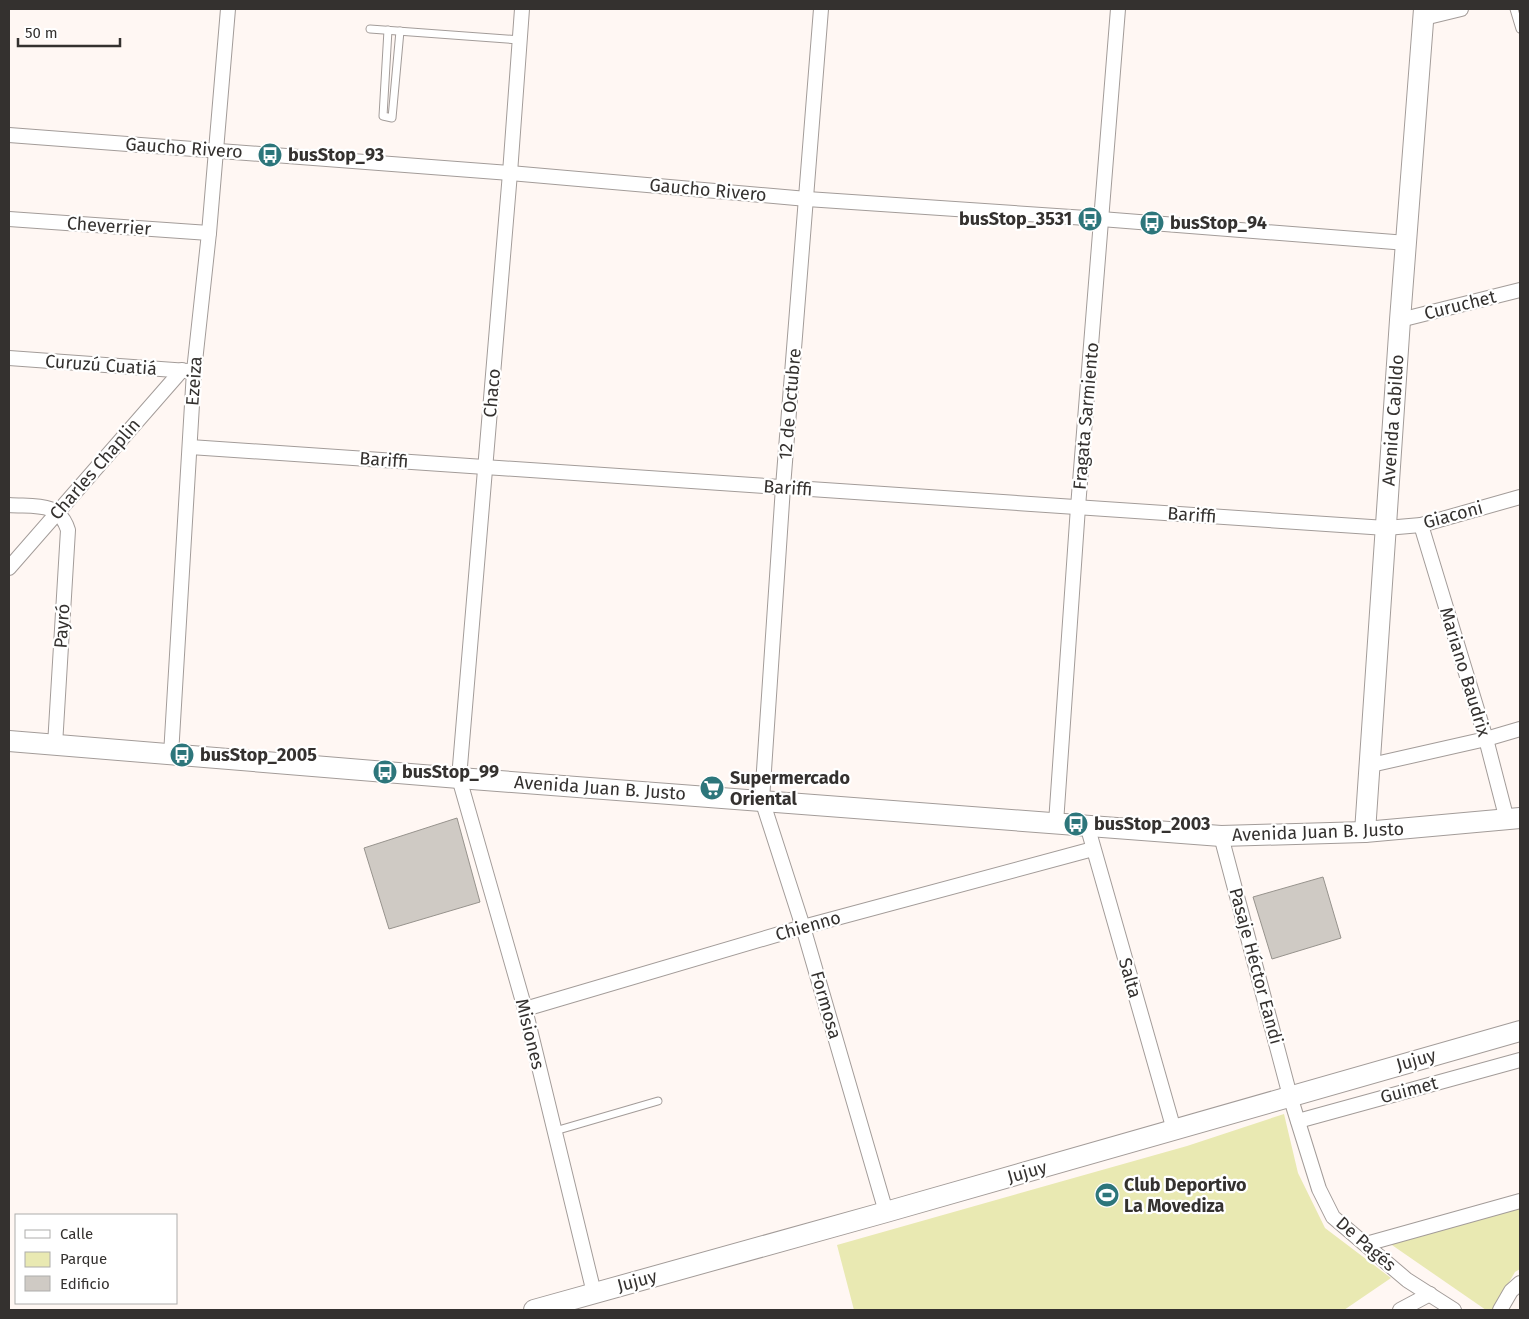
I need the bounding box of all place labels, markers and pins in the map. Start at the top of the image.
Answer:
bus stop icon: busStop_93 [257,142,283,168]
place label: busStop_93 [288,144,384,166]
bus stop icon: busStop_3531 [1077,206,1103,232]
place label: busStop_3531 [959,208,1072,230]
bus stop icon: busStop_94 [1139,210,1165,236]
place label: busStop_94 [1170,212,1267,234]
bus stop icon: busStop_2005 [169,742,195,768]
place label: busStop_2005 [200,744,317,766]
bus stop icon: busStop_99 [372,759,398,785]
place label: busStop_99 [402,761,499,783]
place label: Supermercado Oriental [730,767,850,810]
supermarket icon: Supermercado Oriental [699,775,725,801]
bus stop icon: busStop_2003 [1063,811,1089,837]
place label: busStop_2003 [1094,813,1210,835]
place label: Club Deportivo La Movediza [1124,1174,1247,1217]
sports icon: Club Deportivo La Movediza [1094,1182,1120,1208]

